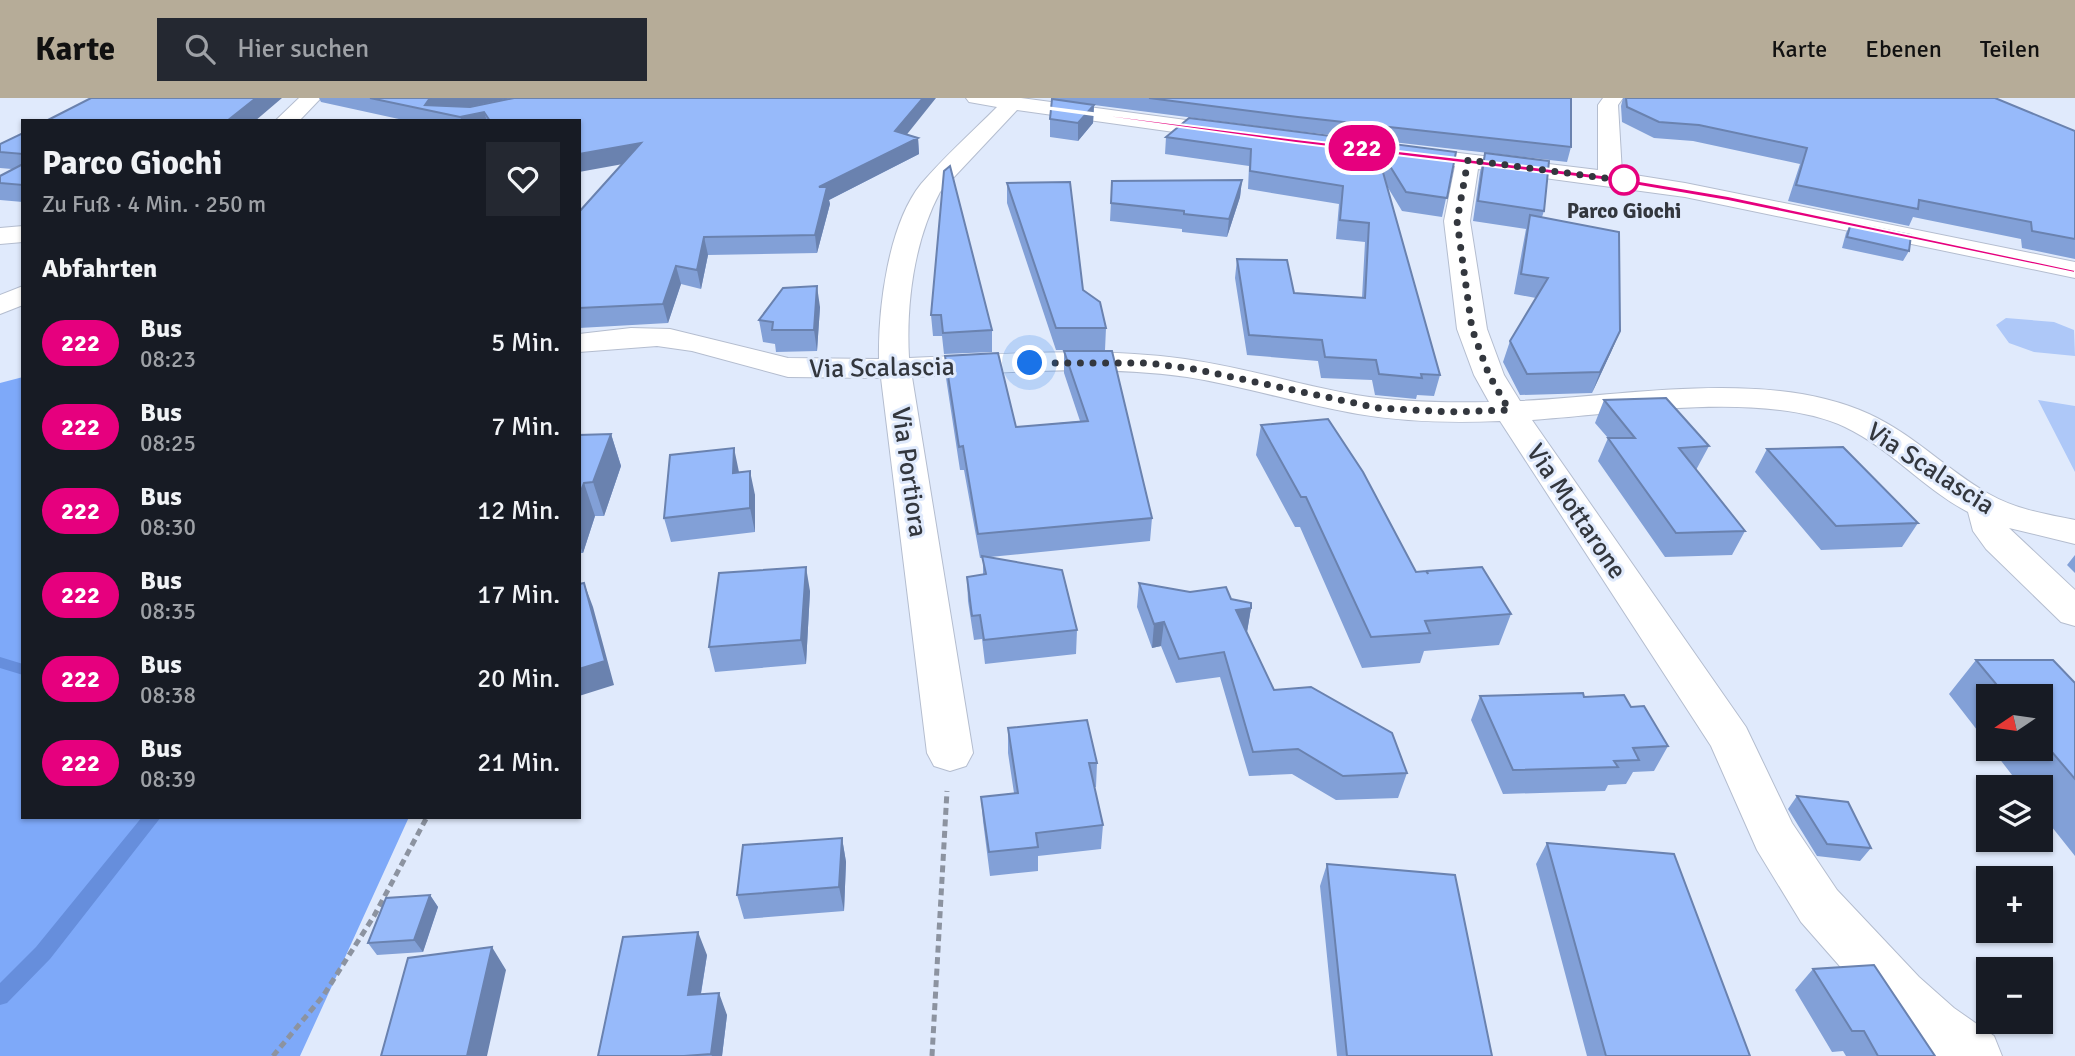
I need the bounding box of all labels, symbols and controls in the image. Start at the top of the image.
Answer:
search box [157,18,647,81]
text: Karte [35,29,115,70]
icon: search [181,30,219,68]
text: Hier suchen [237,33,369,65]
text: Karte [1771,34,1827,64]
text: Ebenen [1865,34,1942,64]
text: Teilen [1980,34,2040,64]
line badge: 222 [1322,125,1402,171]
text: 222 [1343,133,1381,163]
button: heart [486,142,560,216]
text: Parco Giochi [42,143,222,184]
marker: Parco Giochi [1609,165,1639,195]
text: Zu Fuß · 4 Min. · 250 m [42,190,266,219]
place label: Parco Giochi [1567,198,1681,224]
text: Abfahrten [42,253,157,285]
text: Bus [140,313,182,345]
text: 5 Min. [491,327,560,359]
text: 222 [61,328,100,358]
text: 08:23 [140,345,196,374]
your location [1012,345,1047,380]
street label: Via Scalascia [809,351,955,385]
text: Bus [140,397,182,429]
street label: Via Portiora [884,405,934,539]
text: 7 Min. [491,411,560,443]
text: 222 [61,412,100,442]
street label: Via Scalascia [1861,416,2000,522]
text: 08:25 [140,429,196,458]
street label: Via Mottarone [1519,438,1633,585]
text: Bus [140,481,182,513]
text: 12 Min. [477,495,560,527]
text: 222 [61,496,100,526]
text: 08:30 [140,513,196,542]
text: Bus [140,565,182,597]
text: 17 Min. [477,579,560,611]
text: 222 [61,580,100,610]
text: 08:35 [140,597,196,626]
text: Bus [140,649,182,681]
text: 20 Min. [477,663,560,695]
text: 222 [61,664,100,694]
text: 08:38 [140,681,196,710]
north arrow [1976,684,2053,761]
map controls [1976,684,2053,1034]
text: Bus [140,733,182,765]
text: 21 Min. [477,747,560,779]
text: 222 [61,748,100,778]
text: 08:39 [140,765,196,794]
button: layers [1976,775,2053,852]
button: + [1976,866,2053,943]
button: − [1976,957,2053,1034]

